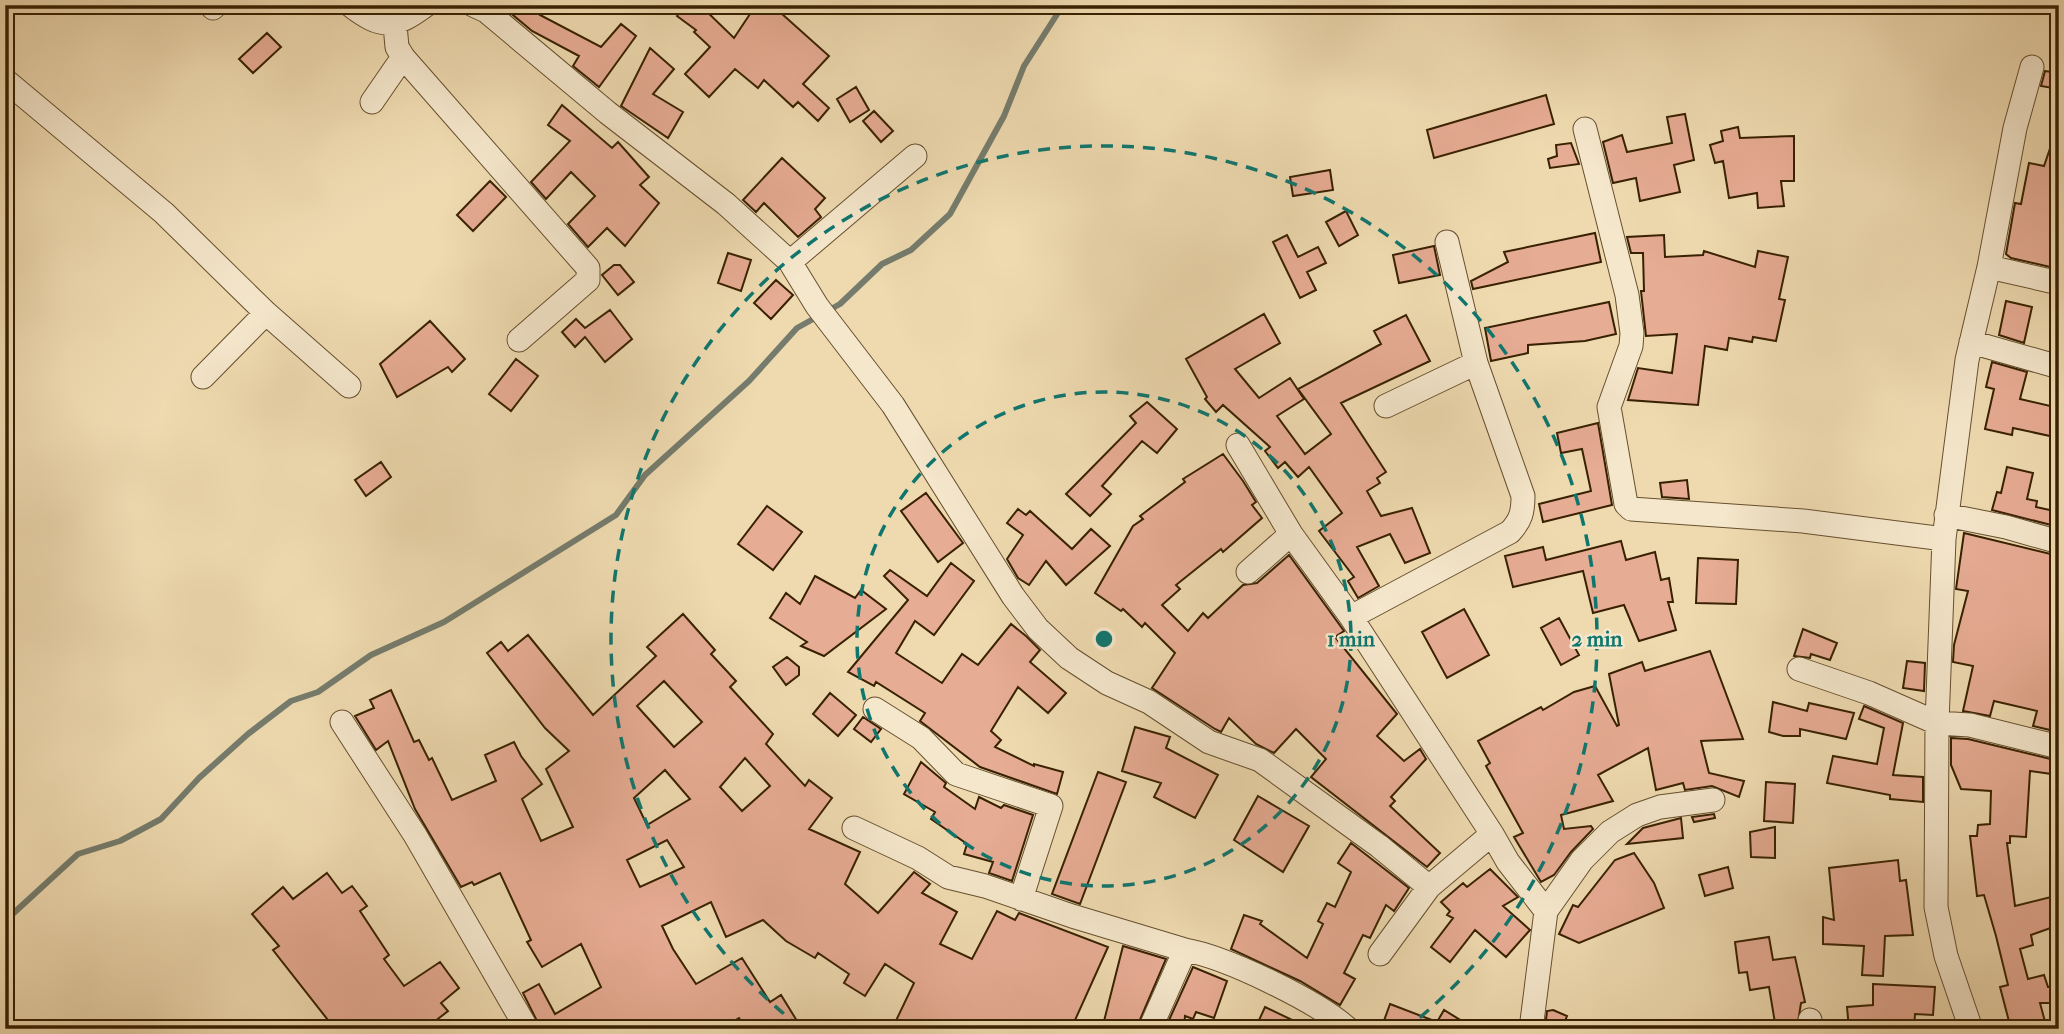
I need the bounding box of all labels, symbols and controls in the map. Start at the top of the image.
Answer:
centre of rings [1092,627,1116,651]
text: 1 min [1327,627,1376,651]
text: 2 min [1571,627,1623,651]

